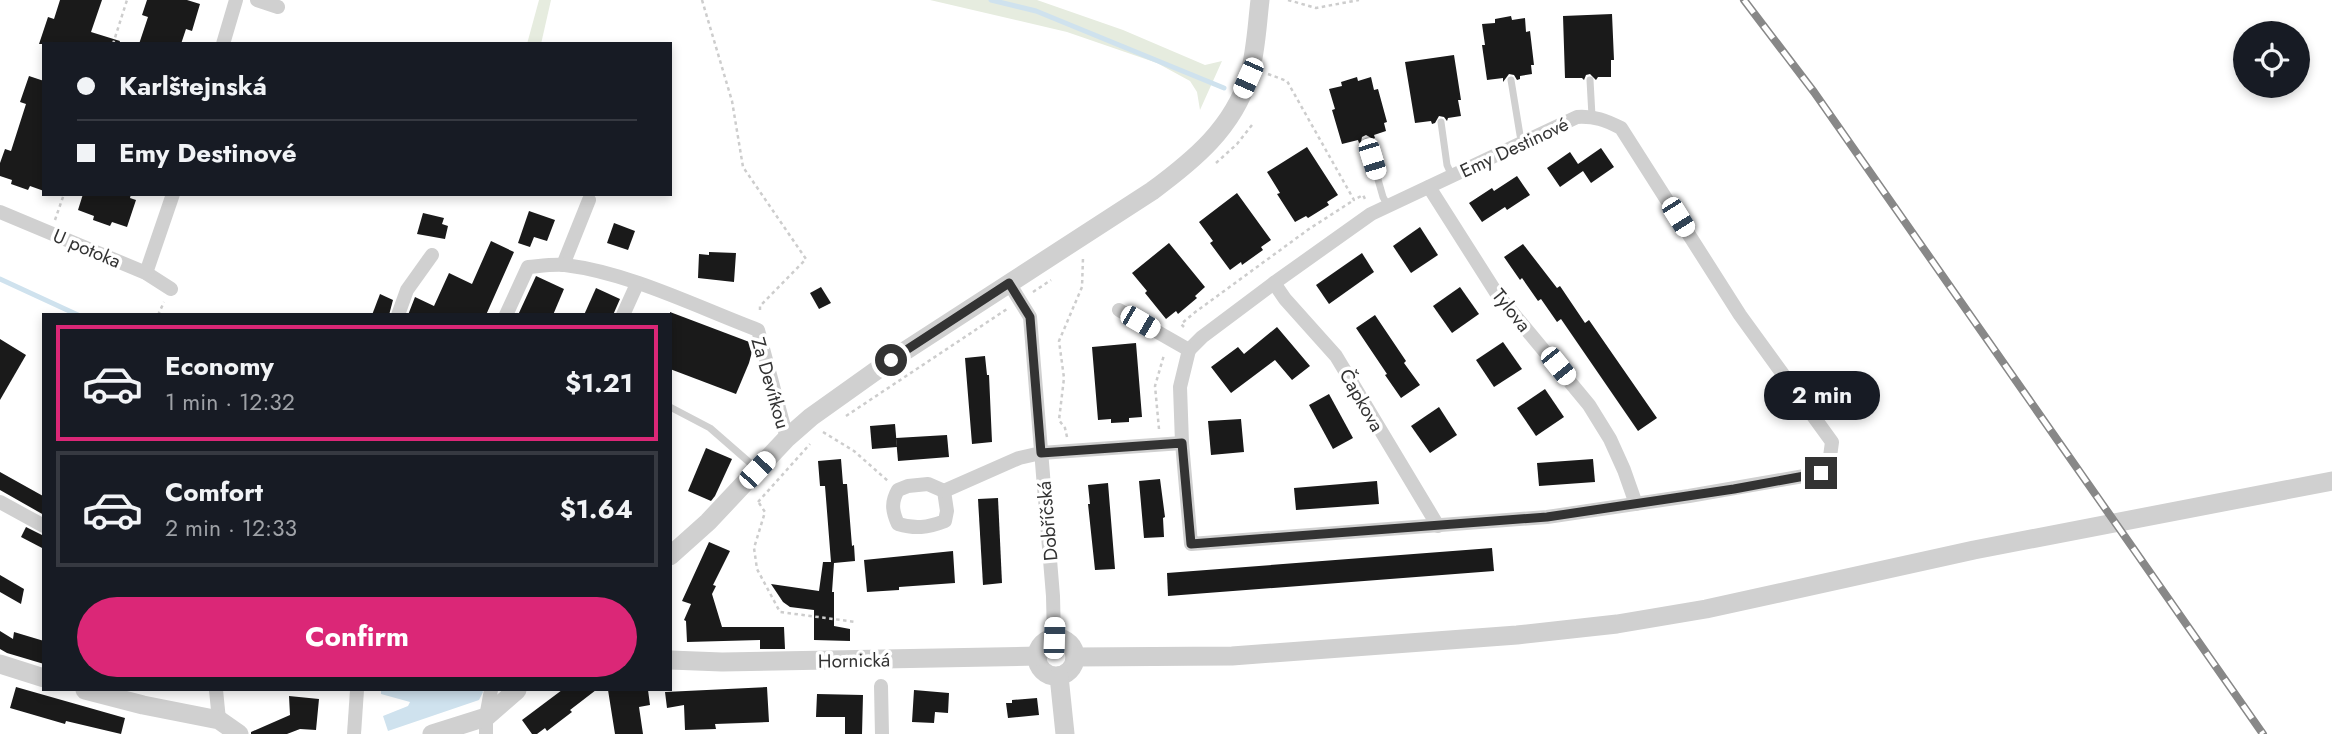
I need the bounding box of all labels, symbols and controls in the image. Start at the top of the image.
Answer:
map controls [2233,21,2310,98]
button: locate [2233,21,2310,98]
car [1230,55,1267,101]
text: Karlštejnská [119,67,267,105]
street label: Emy Destinové [1455,110,1573,184]
text: Emy Destinové [119,134,297,172]
car [1356,136,1389,182]
car [1658,194,1699,240]
street label: U potoka [49,222,125,275]
street label: Tylova [1486,283,1537,338]
car [1117,302,1164,342]
street label: Za Devítkou [745,334,796,432]
car [1537,343,1580,389]
route start [875,344,907,376]
text: Economy [165,347,274,385]
icon: car [81,352,144,415]
text: $1.21 [565,364,633,402]
street label: Čapkova [1333,364,1390,437]
callout: 2 min [1763,372,1879,420]
text: 2 min [1792,378,1852,412]
text: 1 min · 12:32 [165,385,295,419]
car [735,447,780,493]
route end [1805,457,1837,489]
text: Comfort [165,473,263,511]
icon: car [81,478,144,541]
street label: Dobříčská [1031,480,1064,562]
text: $1.64 [560,490,633,528]
text: 2 min · 12:33 [165,511,297,545]
button: Confirm [77,597,637,677]
car [1043,617,1066,659]
street label: Hornická [818,646,890,675]

